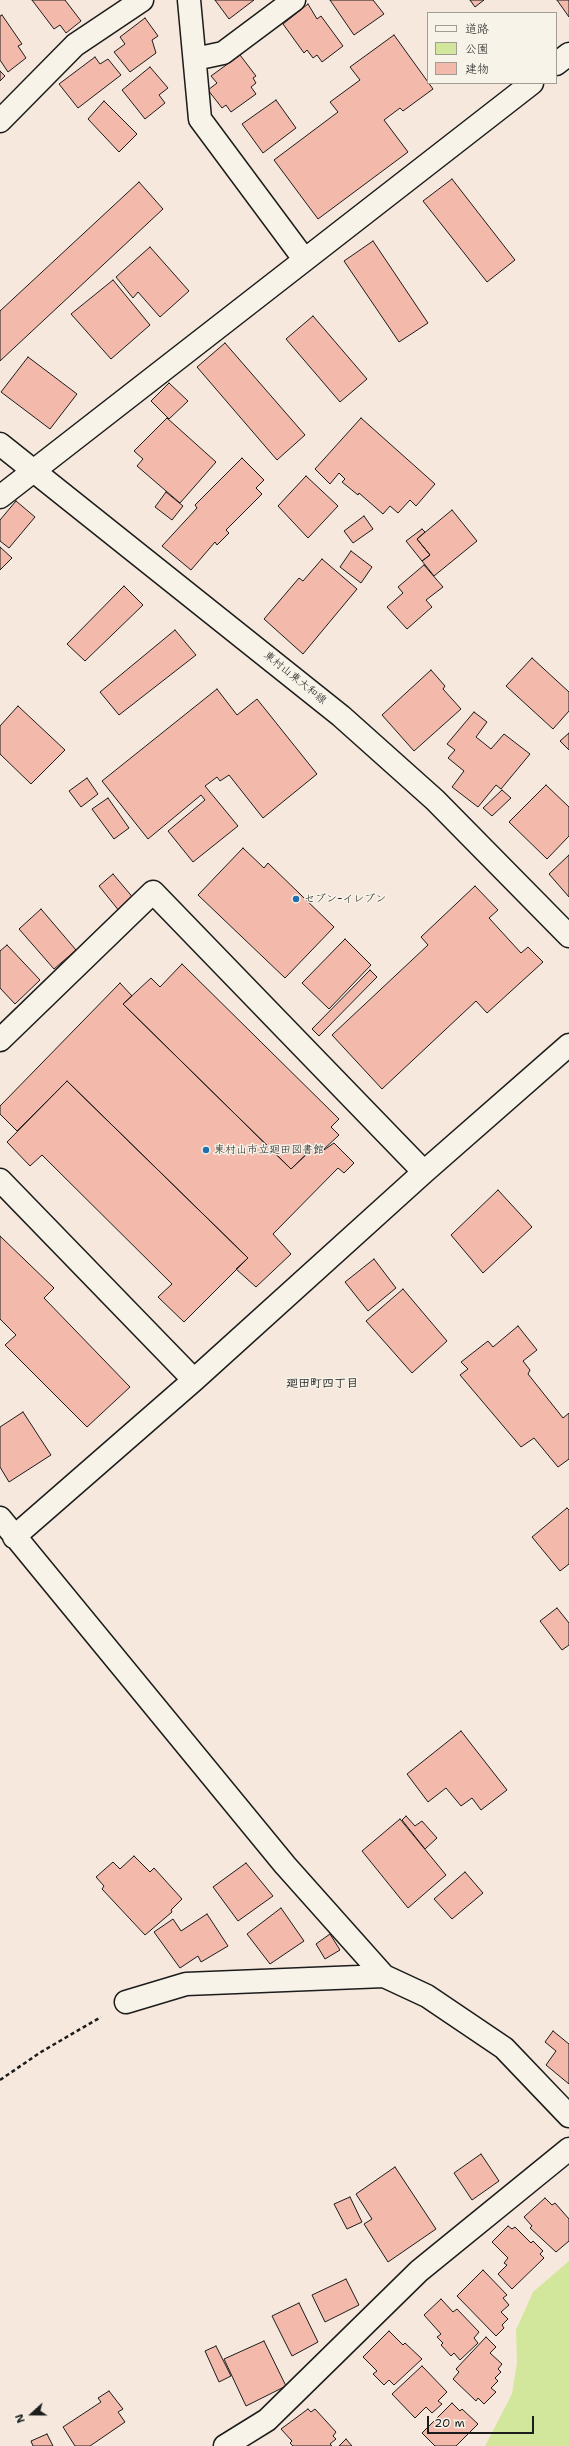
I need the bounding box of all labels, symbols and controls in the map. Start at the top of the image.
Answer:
legend [427,12,557,84]
text: 道路 [465,21,489,37]
text: 公園 [465,41,489,57]
text: 建物 [465,61,489,77]
street label: 東村山東大和線 [261,649,329,707]
place label: セブン-イレブン [304,892,386,906]
marker: セブン-イレブン [291,894,301,904]
place label: 東村山市立廻田図書館 [214,1143,324,1157]
marker: 東村山市立廻田図書館 [201,1145,211,1155]
district label: 廻田町四丁目 [286,1377,358,1391]
north arrow [12,2394,52,2434]
scale bar [429,2408,536,2434]
text: N [12,2412,29,2425]
text: 20 m [434,2415,465,2431]

